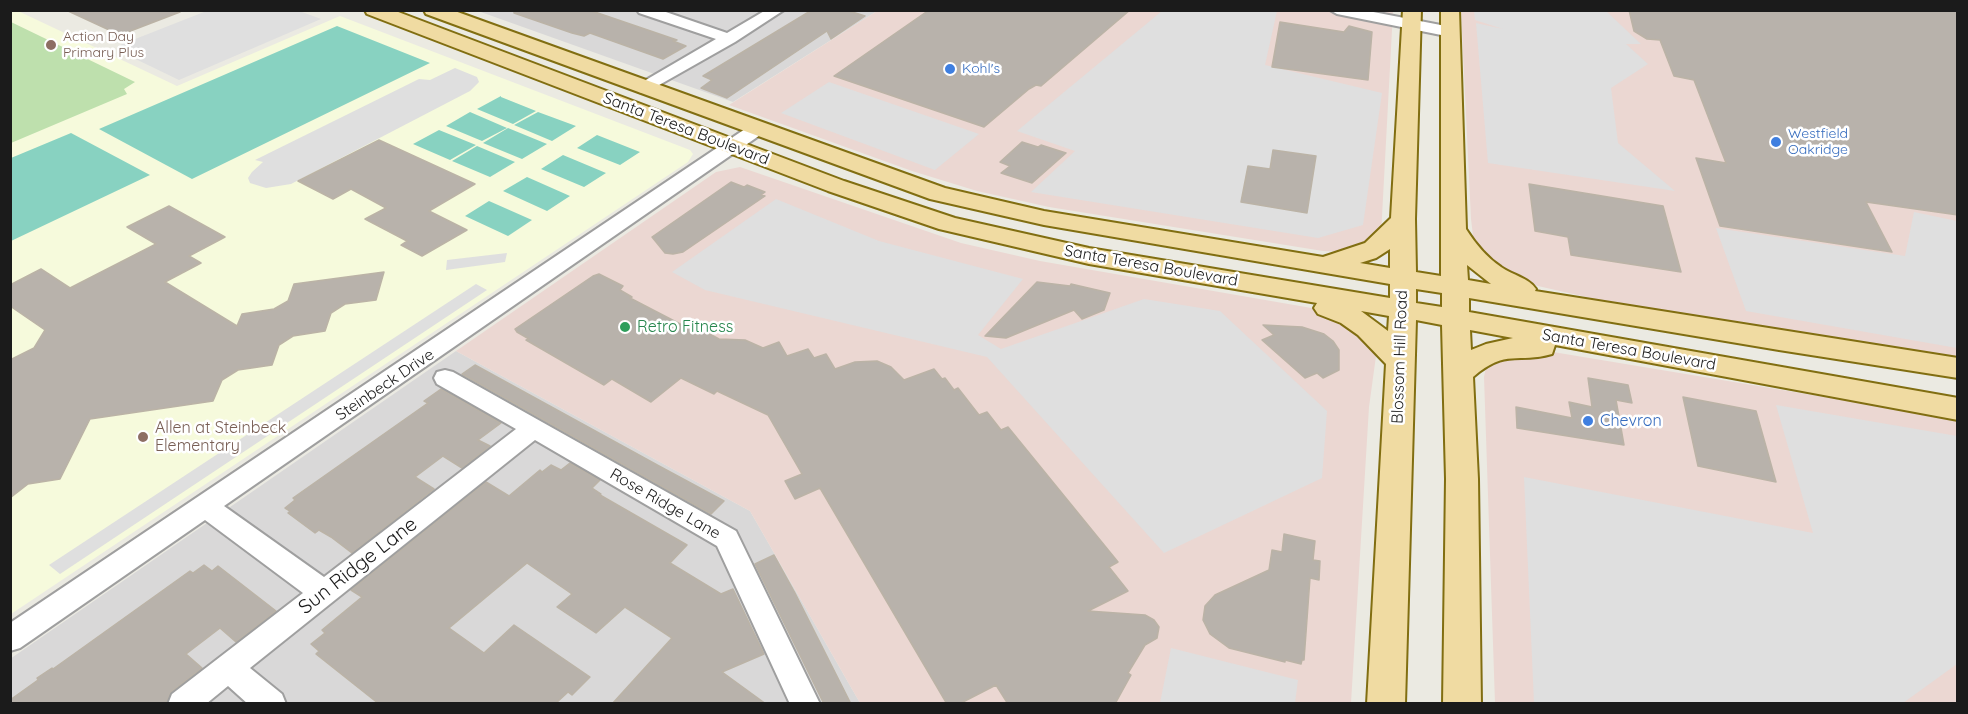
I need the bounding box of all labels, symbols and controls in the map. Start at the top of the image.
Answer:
place label: Action Day Primary Plus [63,29,144,62]
marker: Action Day Primary Plus [44,38,58,52]
place label: Kohl's [962,61,1000,77]
marker: Kohl's [943,62,957,76]
street label: Santa Teresa Boulevard [600,88,772,170]
place label: Westfield Oakridge [1788,126,1848,158]
marker: Westfield Oakridge [1769,135,1783,149]
street label: Santa Teresa Boulevard [1063,241,1239,291]
street label: Blossom Hill Road [1388,290,1412,424]
place label: Retro Fitness [637,317,733,337]
marker: Retro Fitness [618,320,632,334]
street label: Santa Teresa Boulevard [1541,325,1717,375]
street label: Steinbeck Drive [332,345,438,425]
place label: Chevron [1600,411,1662,431]
marker: Chevron [1581,414,1595,428]
place label: Allen at Steinbeck Elementary [155,418,286,456]
marker: Allen at Steinbeck Elementary [136,430,150,444]
street label: Rose Ridge Lane [606,465,724,543]
street label: Sun Ridge Lane [294,512,422,620]

